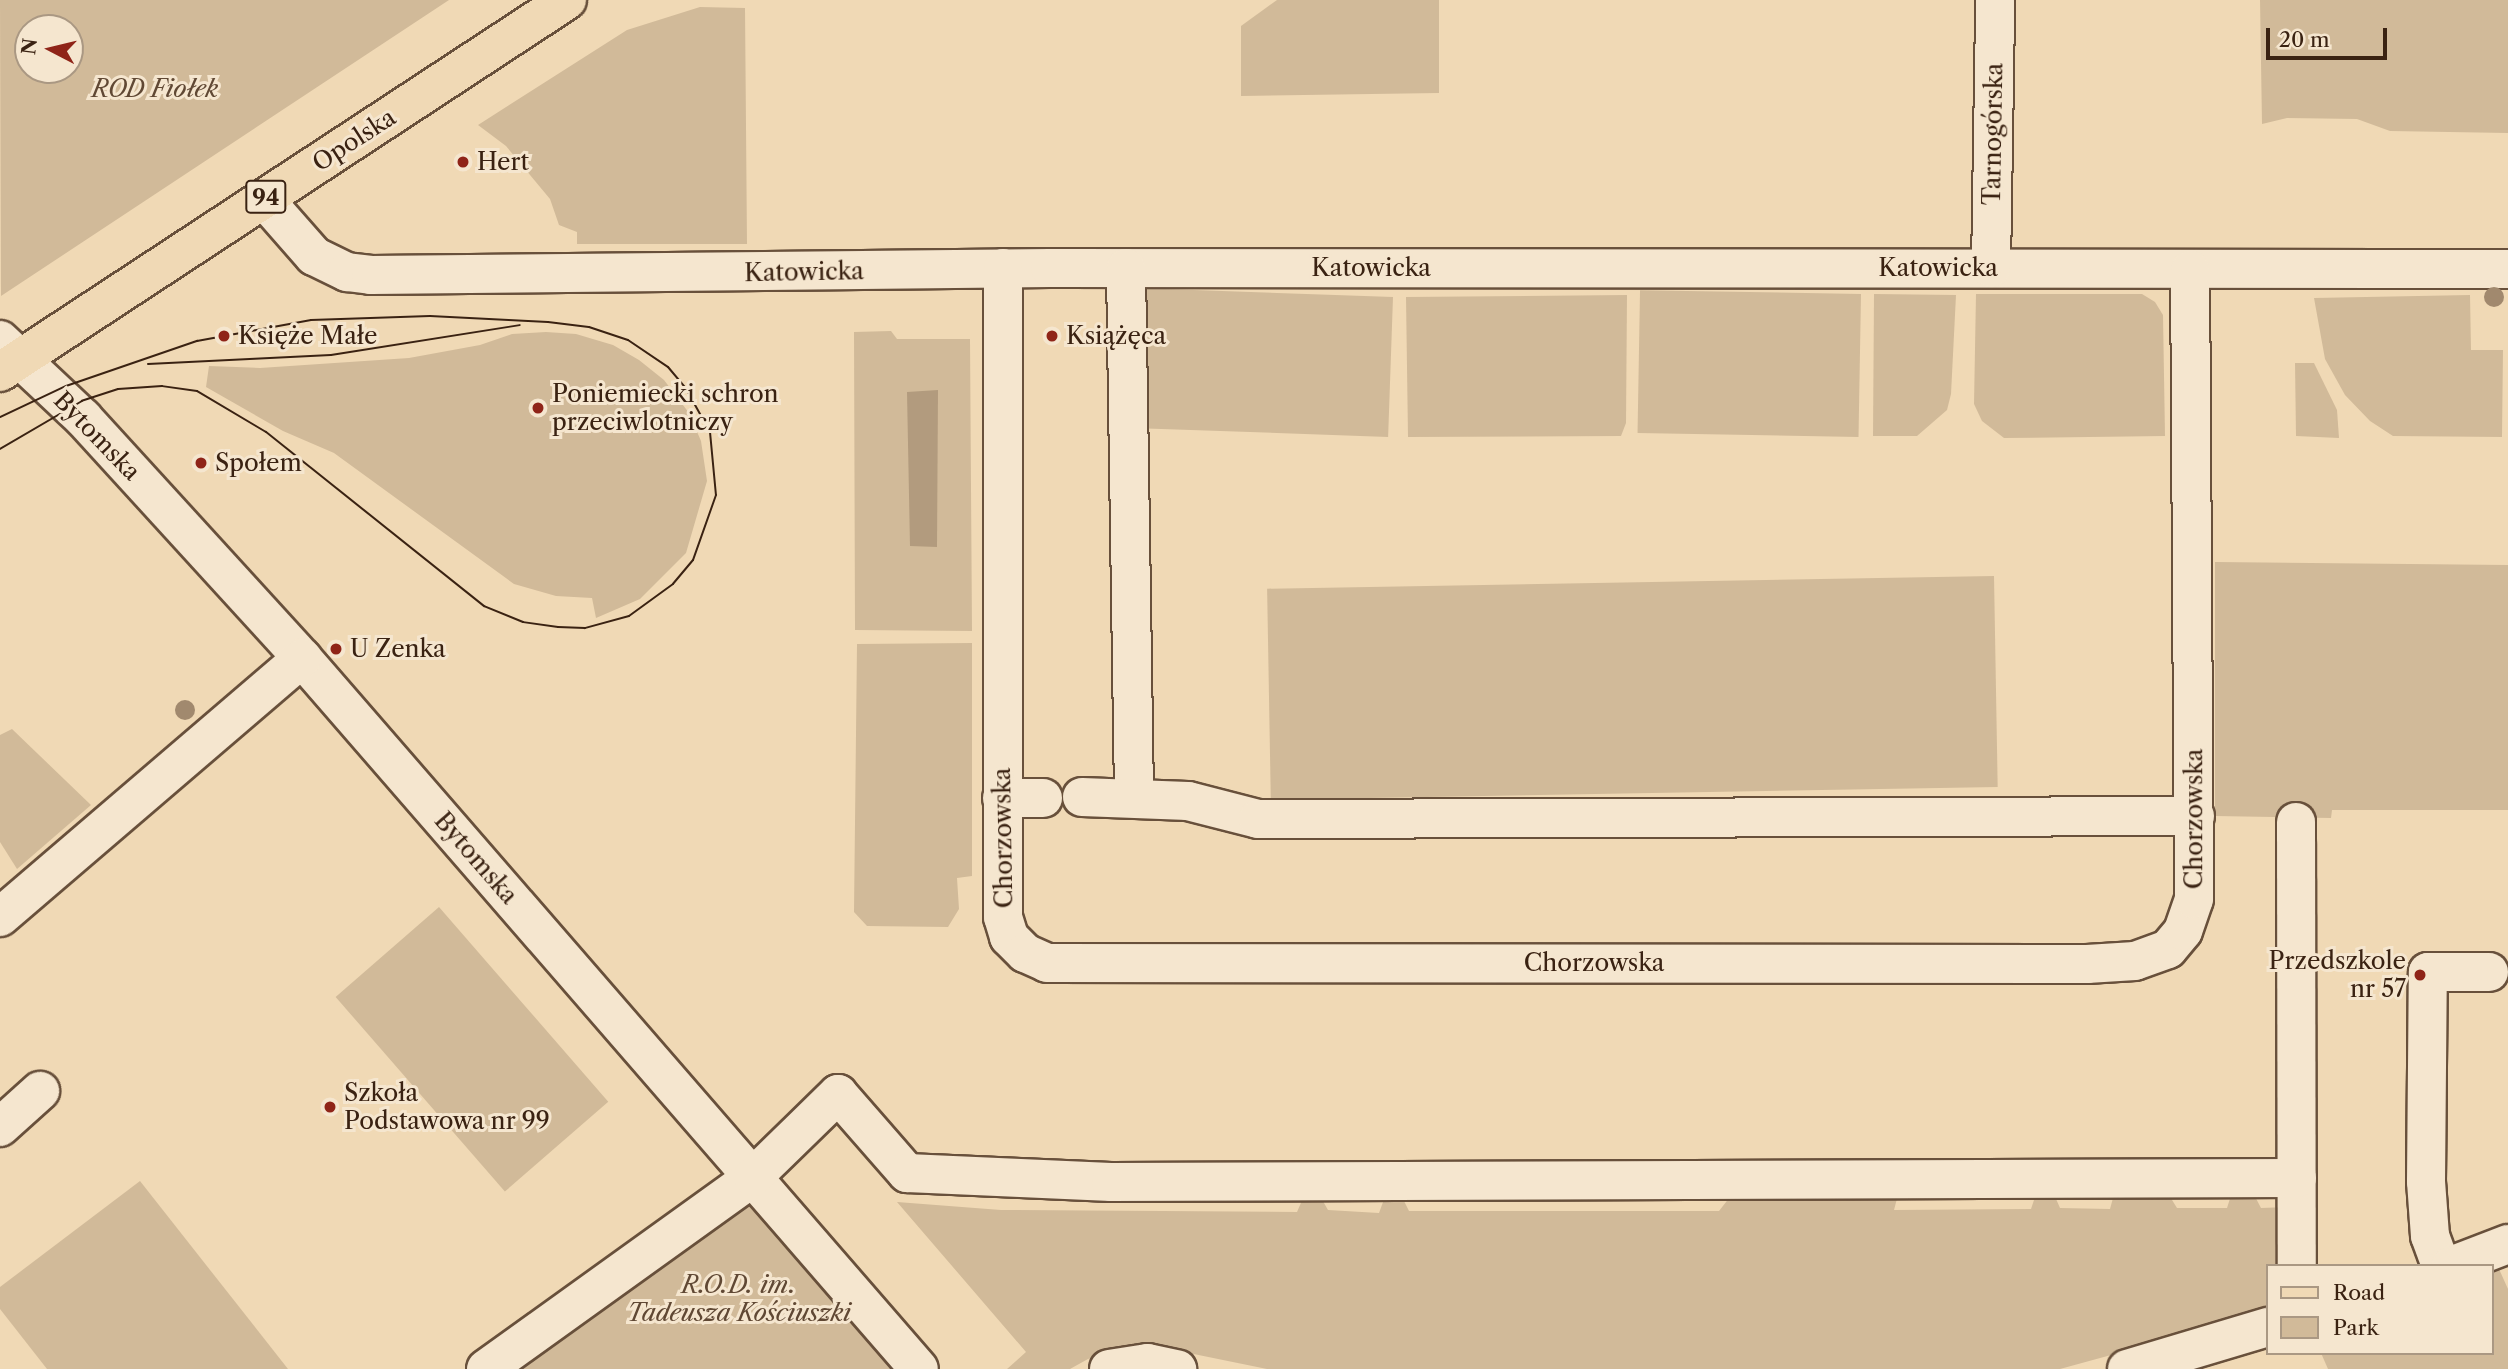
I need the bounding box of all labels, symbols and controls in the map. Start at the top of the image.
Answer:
north arrow [14,14,84,84]
scale bar [2270,14,2391,58]
text: 20 m [2279,27,2330,52]
text: N [17,37,42,56]
street label: Tarnogórska [1977,63,2009,205]
park label: ROD Fiołek [92,75,218,103]
street label: Opolska [307,103,401,177]
place label: Hert [477,148,529,176]
marker: Hert [455,154,471,170]
road number: 94 [245,178,287,216]
street label: Katowicka [1311,254,1431,282]
street label: Katowicka [1878,254,1998,282]
street label: Katowicka [744,257,864,287]
place label: Księże Małe [238,322,377,350]
place label: Książęca [1066,322,1166,350]
marker: Księże Małe [216,328,232,344]
marker: Książęca [1044,328,1060,344]
place label: Poniemiecki schron przeciwlotniczy [552,380,779,436]
street label: Bytomska [48,386,146,486]
marker: Poniemiecki schron przeciwlotniczy [530,400,546,416]
place label: Społem [215,449,302,477]
marker: Społem [193,455,209,471]
place label: U Zenka [350,635,446,663]
marker: U Zenka [328,641,344,657]
street label: Chorzowska [2180,749,2208,889]
street label: Chorzowska [987,767,1019,909]
street label: Bytomska [428,806,524,910]
place label: Przedszkole nr 57 [2269,947,2406,1003]
street label: Chorzowska [1524,949,1664,977]
marker: Przedszkole nr 57 [2412,967,2428,983]
place label: Szkoła Podstawowa nr 99 [344,1079,551,1135]
marker: Szkoła Podstawowa nr 99 [322,1099,338,1115]
legend [2266,1264,2494,1355]
park label: R.O.D. im. Tadeusza Kościuszki [627,1271,851,1327]
text: Road [2333,1280,2385,1305]
text: Park [2333,1315,2379,1340]

